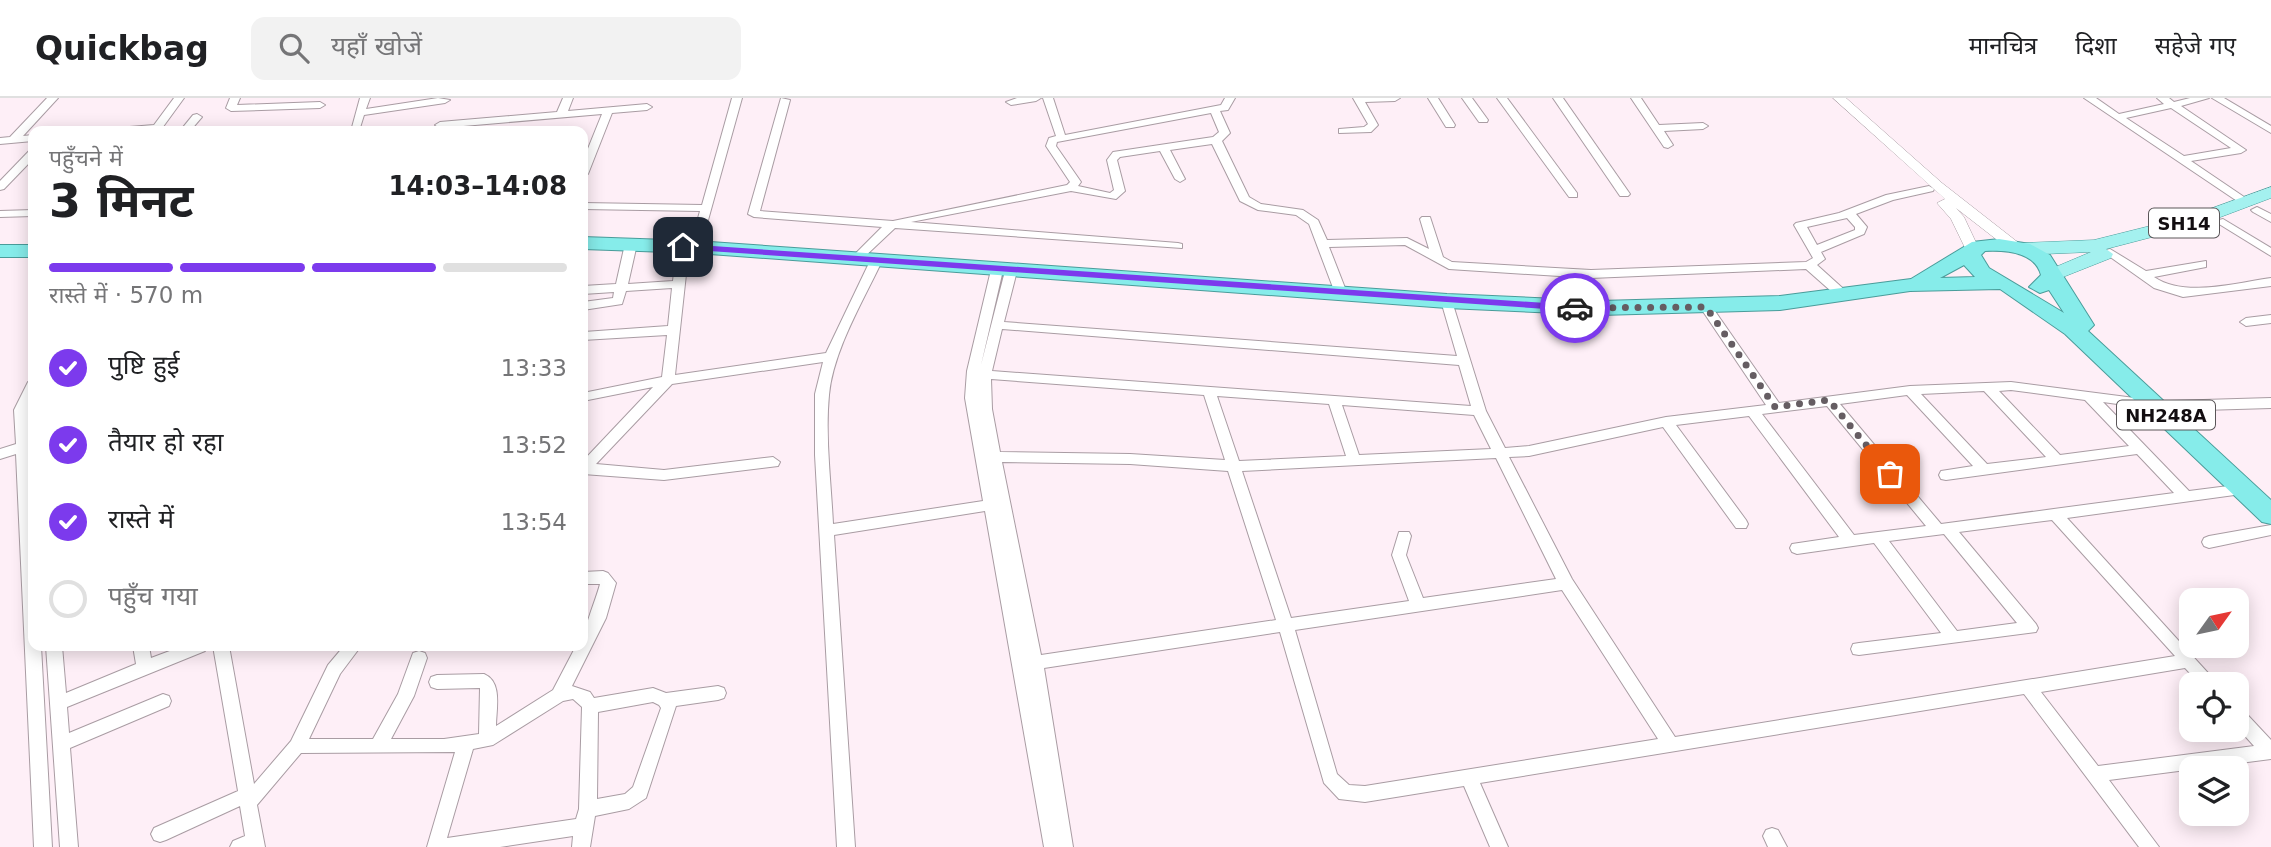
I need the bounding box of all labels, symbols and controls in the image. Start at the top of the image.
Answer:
search box [251,17,741,80]
text: Quickbag [35,29,209,68]
icon: search [275,29,313,67]
text: यहाँ खोजें [331,31,422,61]
text: मानचित्र [1969,32,2037,60]
text: दिशा [2075,32,2117,60]
text: सहेजे गए [2155,32,2236,60]
text: पहुँचने में [49,145,123,171]
text: 14:03–14:08 [388,171,567,201]
text: 3 मिनट [49,174,194,228]
road number: SH14 [2149,208,2219,238]
pin [653,217,713,277]
icon: home [664,228,702,266]
courier [1540,273,1610,343]
text: रास्ते में · 570 m [49,282,203,308]
icon: car [1556,289,1594,327]
icon: check [49,349,87,387]
text: पुष्टि हुई [108,350,180,380]
text: 13:33 [501,355,567,381]
road number: NH248A [2117,400,2215,430]
icon: check [49,426,87,464]
text: तैयार हो रहा [108,427,224,457]
text: 13:52 [501,432,567,458]
pin [1860,444,1920,504]
icon: bag [1871,455,1909,493]
icon: check [49,503,87,541]
text: रास्ते में [108,504,174,534]
text: 13:54 [501,509,567,535]
text: पहुँच गया [108,581,198,611]
north arrow [2179,588,2249,658]
map controls [2179,588,2249,826]
button: locate [2179,672,2249,742]
button: layers [2179,756,2249,826]

